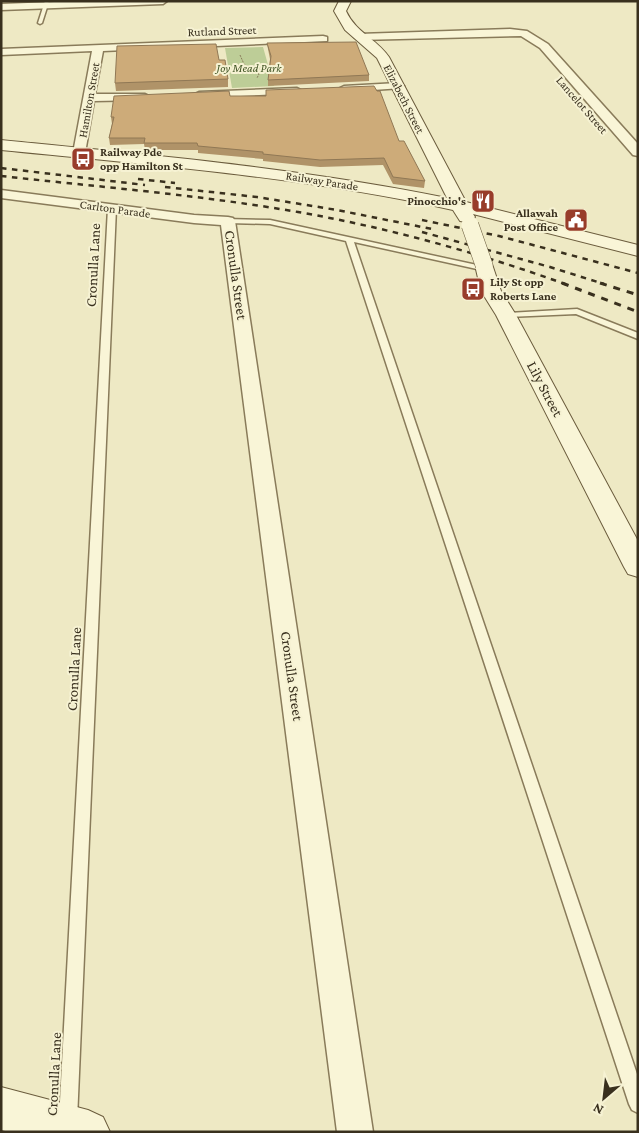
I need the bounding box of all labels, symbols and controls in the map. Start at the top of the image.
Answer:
street label: Rutland Street [187,23,258,39]
street label: Hamilton Street [76,60,103,139]
park label: Joy Mead Park [215,61,282,75]
street label: Elizabeth Street [381,62,428,137]
street label: Lancelot Street [553,73,611,137]
place label: Railway Pde opp Hamilton St [100,145,184,173]
bus stop icon: Railway Pde opp Hamilton St [70,146,96,172]
street label: Railway Parade [285,168,359,194]
restaurant icon: Pinocchio's [470,188,496,214]
place label: Pinocchio's [407,194,466,208]
street label: Carlton Parade [79,197,151,221]
place label: Allawah Post Office [504,206,558,234]
public building icon: Allawah Post Office [563,207,589,233]
street label: Cronulla Lane [83,222,103,307]
street label: Cronulla Street [222,229,250,322]
place label: Lily St opp Roberts Lane [490,275,557,303]
bus stop icon: Lily St opp Roberts Lane [460,276,486,302]
street label: Lily Street [523,359,567,421]
street label: Cronulla Lane [64,626,84,711]
street label: Cronulla Street [278,630,306,723]
street label: Cronulla Lane [44,1031,64,1116]
north arrow [579,1073,629,1123]
text: N [590,1100,606,1119]

